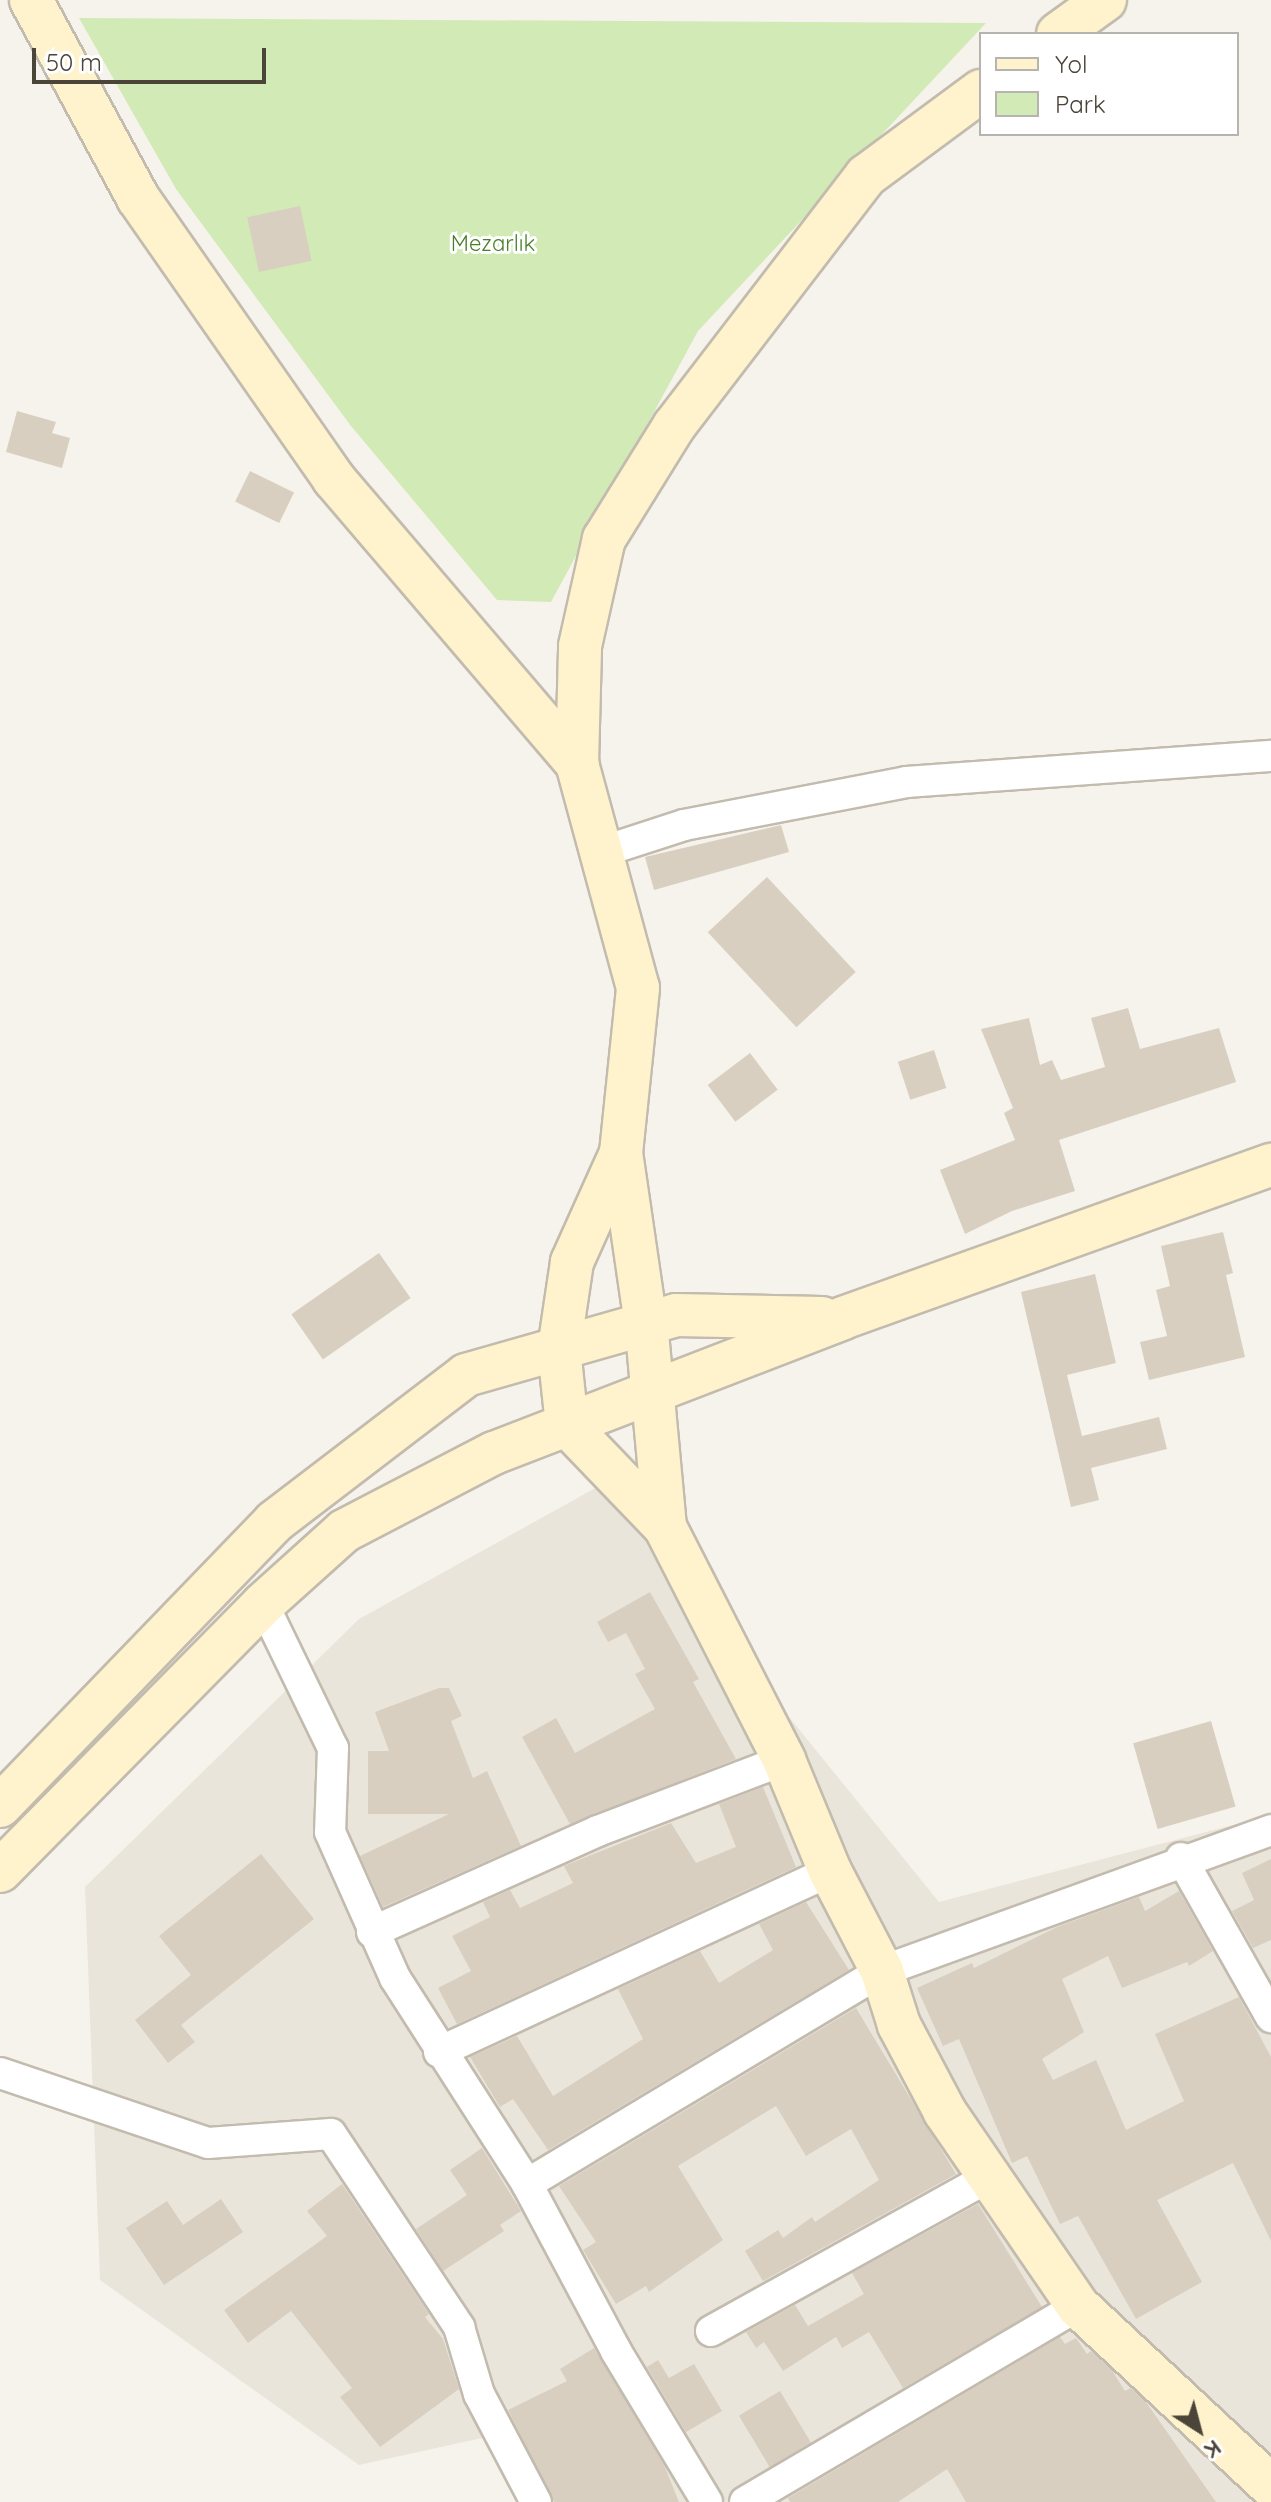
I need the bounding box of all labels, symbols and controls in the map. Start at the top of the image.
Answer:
scale bar [36,32,270,82]
legend [979,32,1239,136]
text: 50 m [46,47,102,77]
text: Yol [1055,49,1087,79]
text: Park [1055,89,1106,119]
park label: Mezarlık [451,231,535,257]
north arrow [1159,2390,1239,2470]
text: K [1199,2434,1227,2465]

